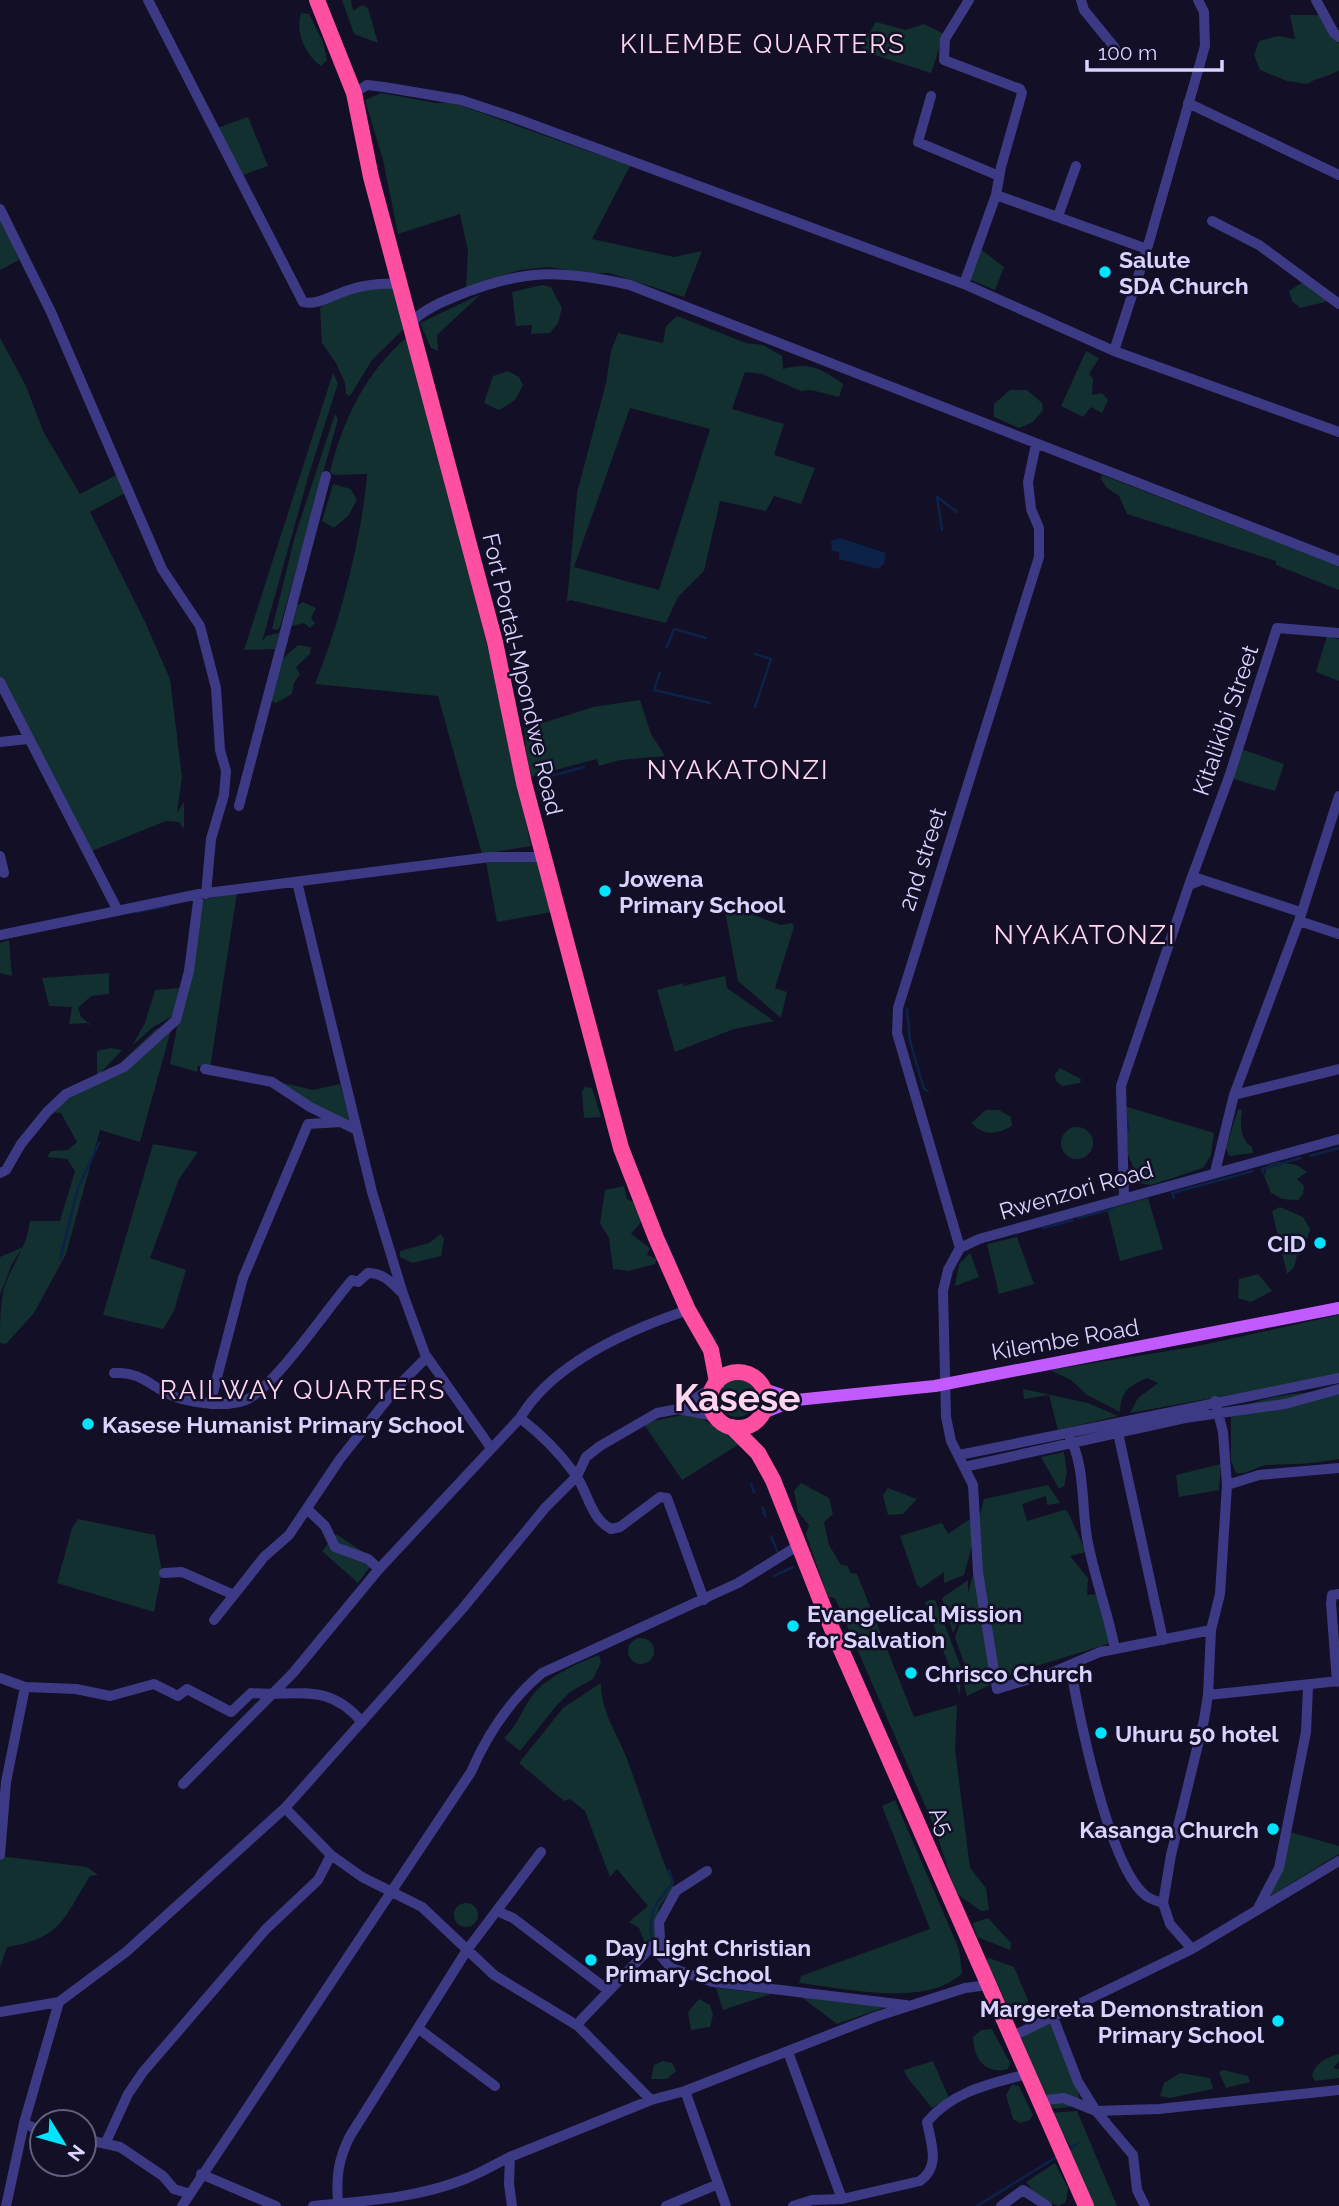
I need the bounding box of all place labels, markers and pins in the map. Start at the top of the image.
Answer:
place label: Salute SDA Church [1119,246,1249,299]
marker: Salute SDA Church [1097,264,1113,280]
place label: Jowena Primary School [619,865,786,918]
marker: Jowena Primary School [597,883,613,899]
place label: CID [1267,1230,1306,1257]
marker: CID [1312,1235,1328,1251]
place label: Kasese Humanist Primary School [102,1411,465,1438]
marker: Kasese Humanist Primary School [80,1416,96,1432]
place label: Evangelical Mission for Salvation [807,1600,1022,1653]
marker: Evangelical Mission for Salvation [785,1618,801,1634]
place label: Chrisco Church [925,1660,1093,1687]
marker: Chrisco Church [903,1665,919,1681]
place label: Uhuru 50 hotel [1115,1720,1279,1747]
marker: Uhuru 50 hotel [1093,1725,1109,1741]
place label: Kasanga Church [1079,1816,1259,1843]
marker: Kasanga Church [1265,1821,1281,1837]
place label: Day Light Christian Primary School [605,1934,811,1987]
marker: Day Light Christian Primary School [583,1952,599,1968]
place label: Margereta Demonstration Primary School [980,1995,1265,2048]
marker: Margereta Demonstration Primary School [1270,2013,1286,2029]

